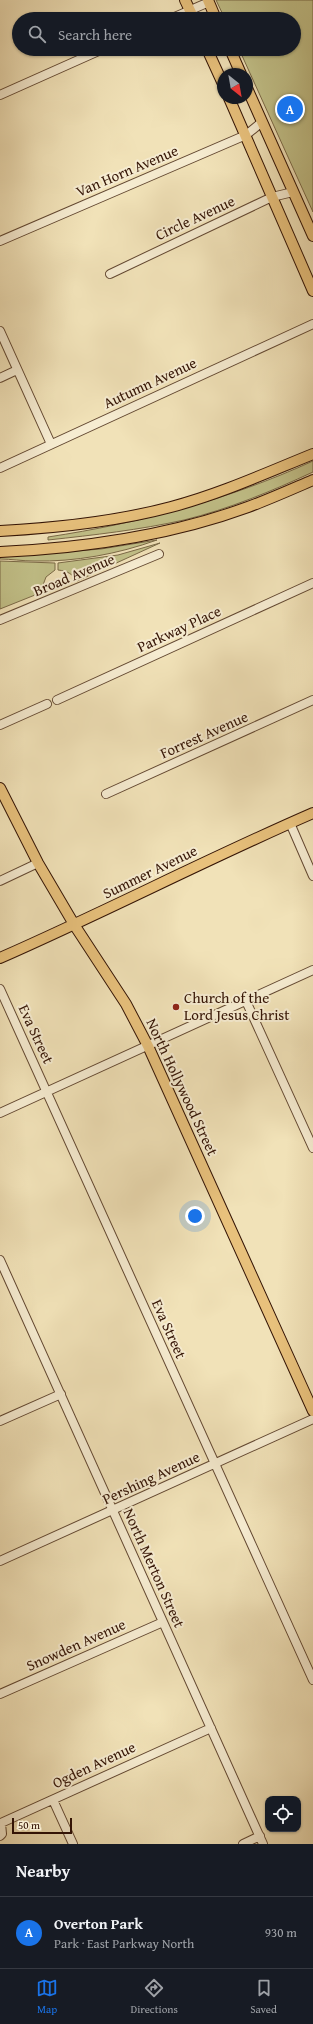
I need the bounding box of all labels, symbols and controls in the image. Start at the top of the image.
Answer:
search box [12,12,301,56]
icon: search [26,23,48,45]
text: Search here [58,24,132,45]
north arrow [217,68,253,104]
pin: A [277,94,303,124]
street label: Van Horn Avenue [72,140,181,202]
street label: Circle Avenue [152,190,238,245]
street label: Autumn Avenue [100,352,200,413]
street label: Broad Avenue [30,548,118,601]
street label: Parkway Place [133,600,224,657]
street label: Forrest Avenue [156,706,251,763]
street label: Summer Avenue [99,840,200,903]
place label: Church of the Lord Jesus Christ [184,987,290,1025]
street label: Eva Street [14,1001,60,1067]
marker: Church of the Lord Jesus Christ [171,1002,181,1012]
street label: North Hollywood Street [141,1015,224,1159]
your location [185,1206,205,1226]
street label: Eva Street [147,1296,192,1363]
street label: Pershing Avenue [99,1446,203,1509]
street label: North Merton Street [119,1505,191,1632]
street label: Snowden Avenue [23,1613,129,1676]
street label: Ogden Avenue [49,1736,139,1793]
map controls [265,1796,301,1832]
button: locate [265,1796,301,1832]
scale bar [12,1816,72,1835]
text: 50 m [18,1817,40,1833]
text: Nearby [16,1858,70,1883]
text: Overton Park [54,1913,143,1934]
text: A [25,1923,33,1942]
text: 930 m [265,1923,297,1942]
text: Park · East Parkway North [54,1934,194,1953]
tab: Map [36,1977,58,2017]
tab: Directions [131,1977,178,2017]
tab: Saved [250,1977,277,2017]

